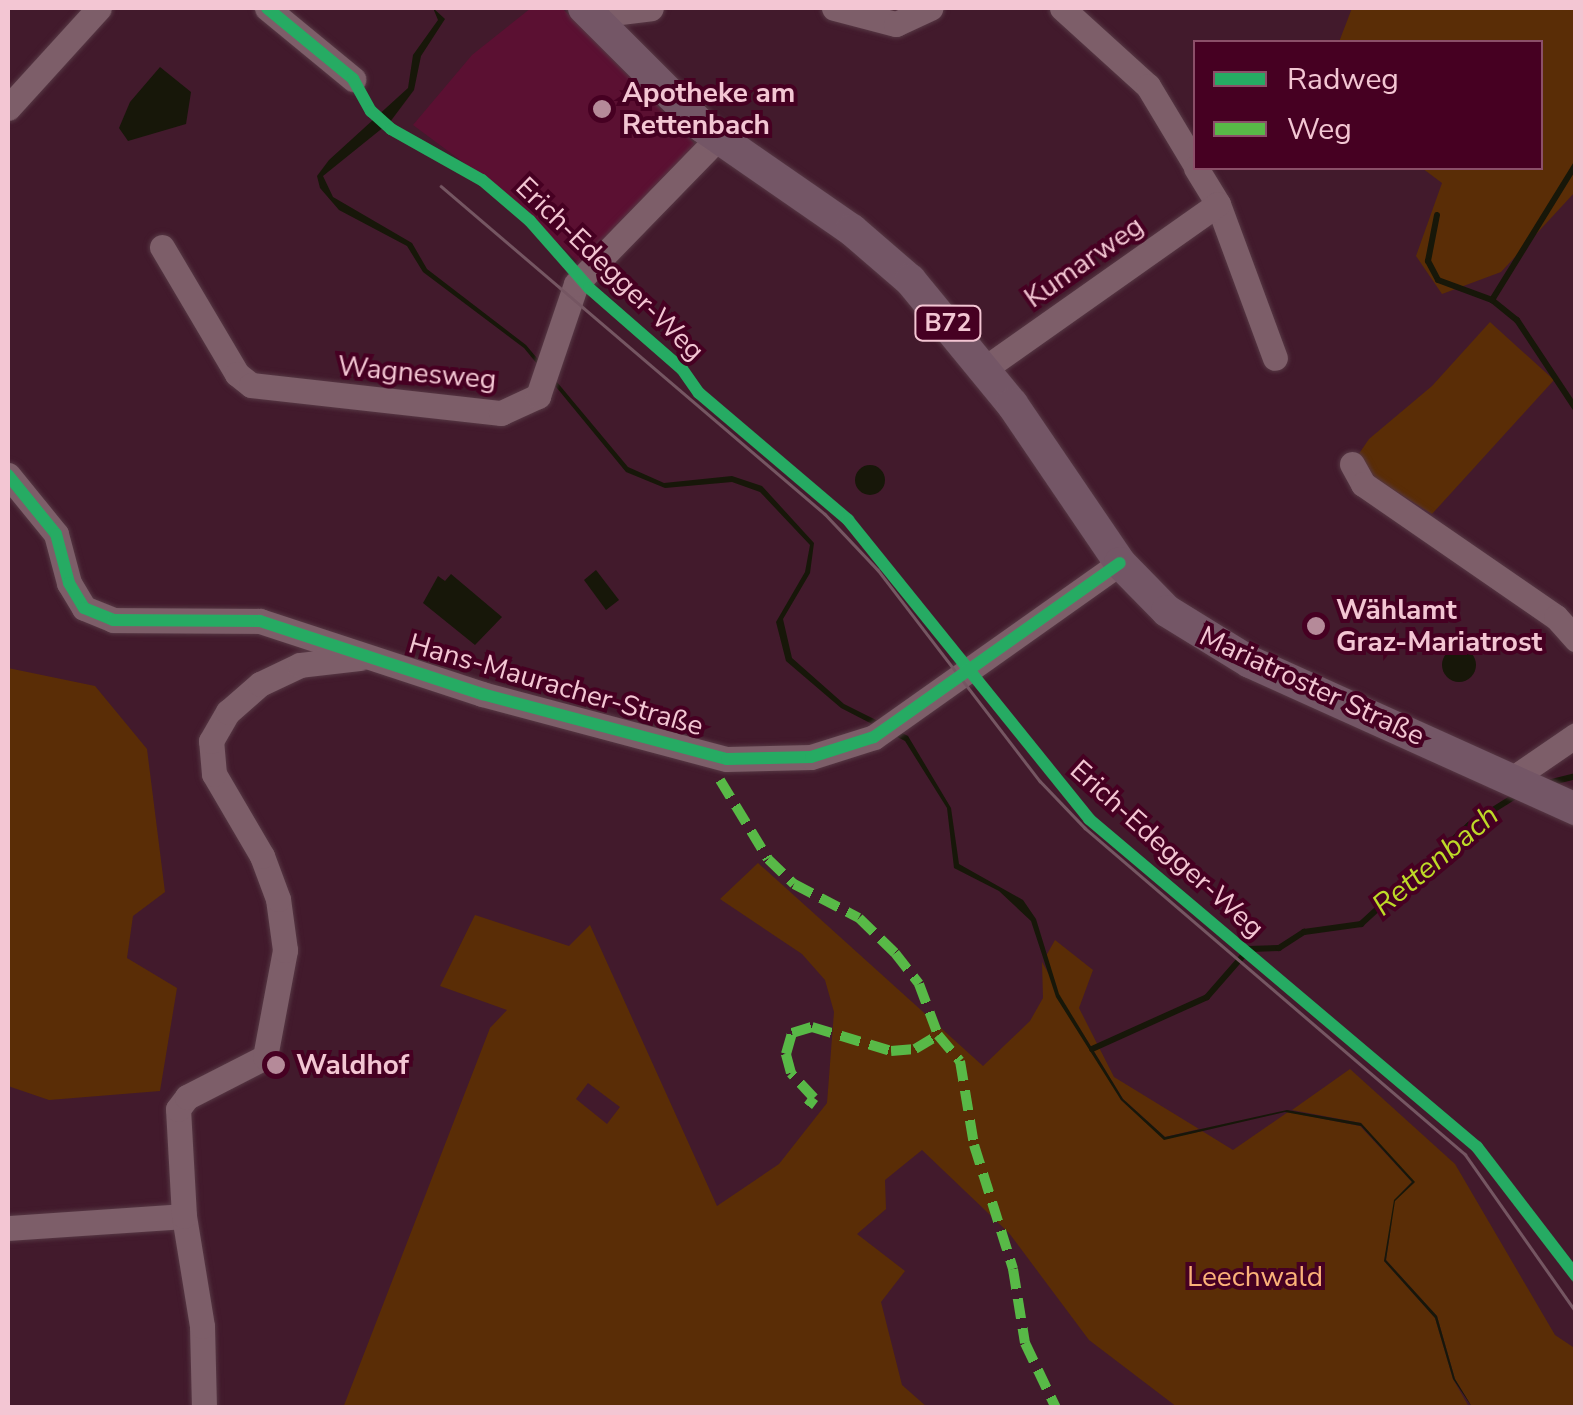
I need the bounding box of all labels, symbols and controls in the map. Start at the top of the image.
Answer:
legend [1193,40,1543,170]
text: Radweg [1287,59,1399,100]
place label: Apotheke am Rettenbach [622,76,795,142]
marker: Apotheke am Rettenbach [591,98,613,120]
text: Weg [1287,109,1352,150]
street label: Erich-Edegger-Weg [509,170,711,368]
street label: Kumarweg [1018,209,1150,315]
road number: B72 [913,303,983,343]
street label: Wagnesweg [336,349,498,397]
place label: Wählamt Graz-Mariatrost [1336,593,1542,659]
marker: Wählamt Graz-Mariatrost [1305,615,1327,637]
street label: Mariatroster Straße [1194,619,1430,753]
street label: Hans-Mauracher-Straße [405,627,707,743]
street label: Erich-Edegger-Weg [1063,753,1271,945]
water label: Rettenbach [1366,798,1506,924]
place label: Waldhof [296,1048,409,1082]
marker: Waldhof [265,1054,287,1076]
park label: Leechwald [1187,1260,1323,1294]

